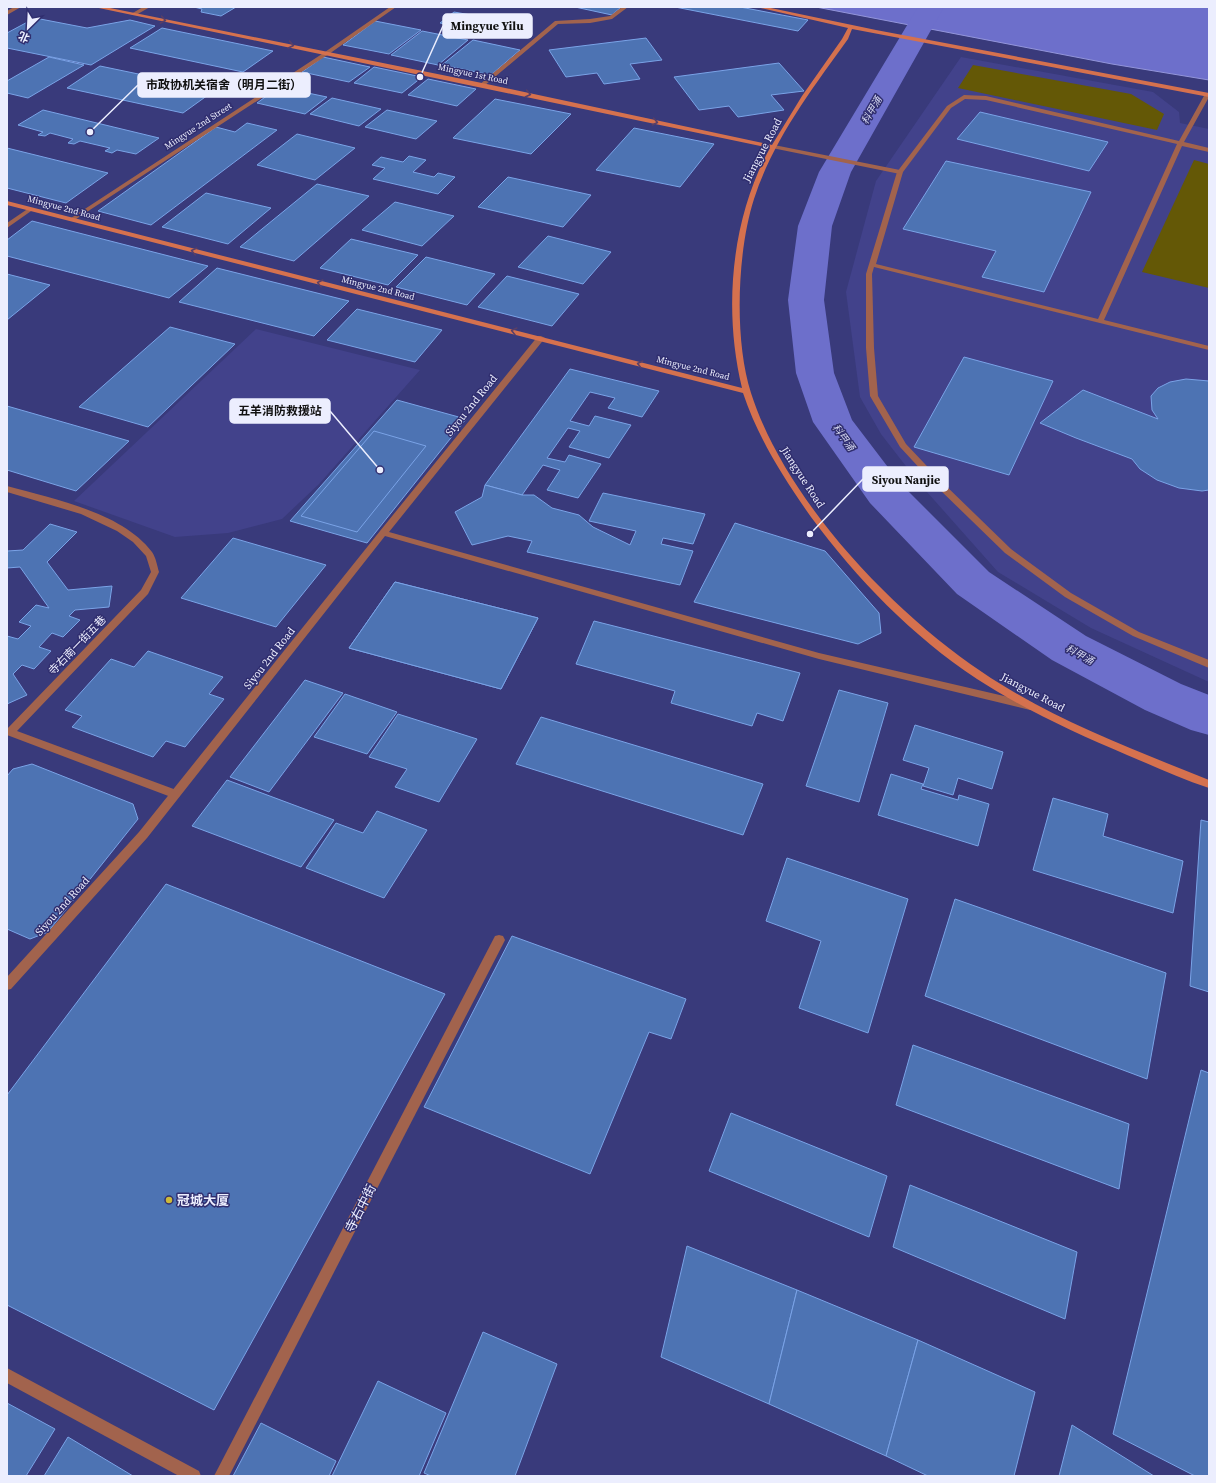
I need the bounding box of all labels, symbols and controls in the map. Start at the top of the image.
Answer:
north arrow [8,8,48,48]
callout: Mingyue Yilu [443,14,532,38]
one-way arrow [160,16,166,24]
text: Mingyue Yilu [451,18,524,34]
text: 北 [16,28,32,46]
one-way arrow [287,41,294,49]
street label: Mingyue 1st Road [437,61,509,87]
callout: 市政协机关宿舍（明月二街） [138,73,310,97]
text: 市政协机关宿舍（明月二街） [146,77,302,93]
one-way arrow [524,90,531,98]
water label: 科甲涌 [858,93,885,126]
street label: Mingyue 2nd Street [162,100,234,152]
street label: Jiangyue Road [739,115,786,186]
one-way arrow [651,117,658,125]
street label: Mingyue 2nd Road [26,192,102,224]
one-way arrow [191,247,198,256]
street label: Mingyue 2nd Road [340,273,416,303]
one-way arrow [317,279,324,288]
one-way arrow [511,328,517,336]
street label: Mingyue 2nd Road [655,353,731,383]
one-way arrow [637,360,643,368]
street label: Siyou 2nd Road [442,371,501,439]
callout: 五羊消防救援站 [230,399,330,423]
text: 五羊消防救援站 [238,403,322,419]
water label: 科甲涌 [830,421,858,454]
street label: Jiangyue Road [777,443,828,511]
callout: Siyou Nanjie [863,467,948,491]
text: Siyou Nanjie [872,472,940,488]
street label: 寺右南一街五巷 [45,612,109,678]
street label: Siyou 2nd Road [240,624,299,692]
water label: 科甲涌 [1063,641,1097,668]
street label: Jiangyue Road [997,669,1068,716]
street label: Siyou 2nd Road [32,873,94,939]
street label: 寺右中街 [341,1181,380,1235]
place label: 冠城大厦 [177,1192,229,1209]
marker: 冠城大厦 [164,1195,174,1205]

